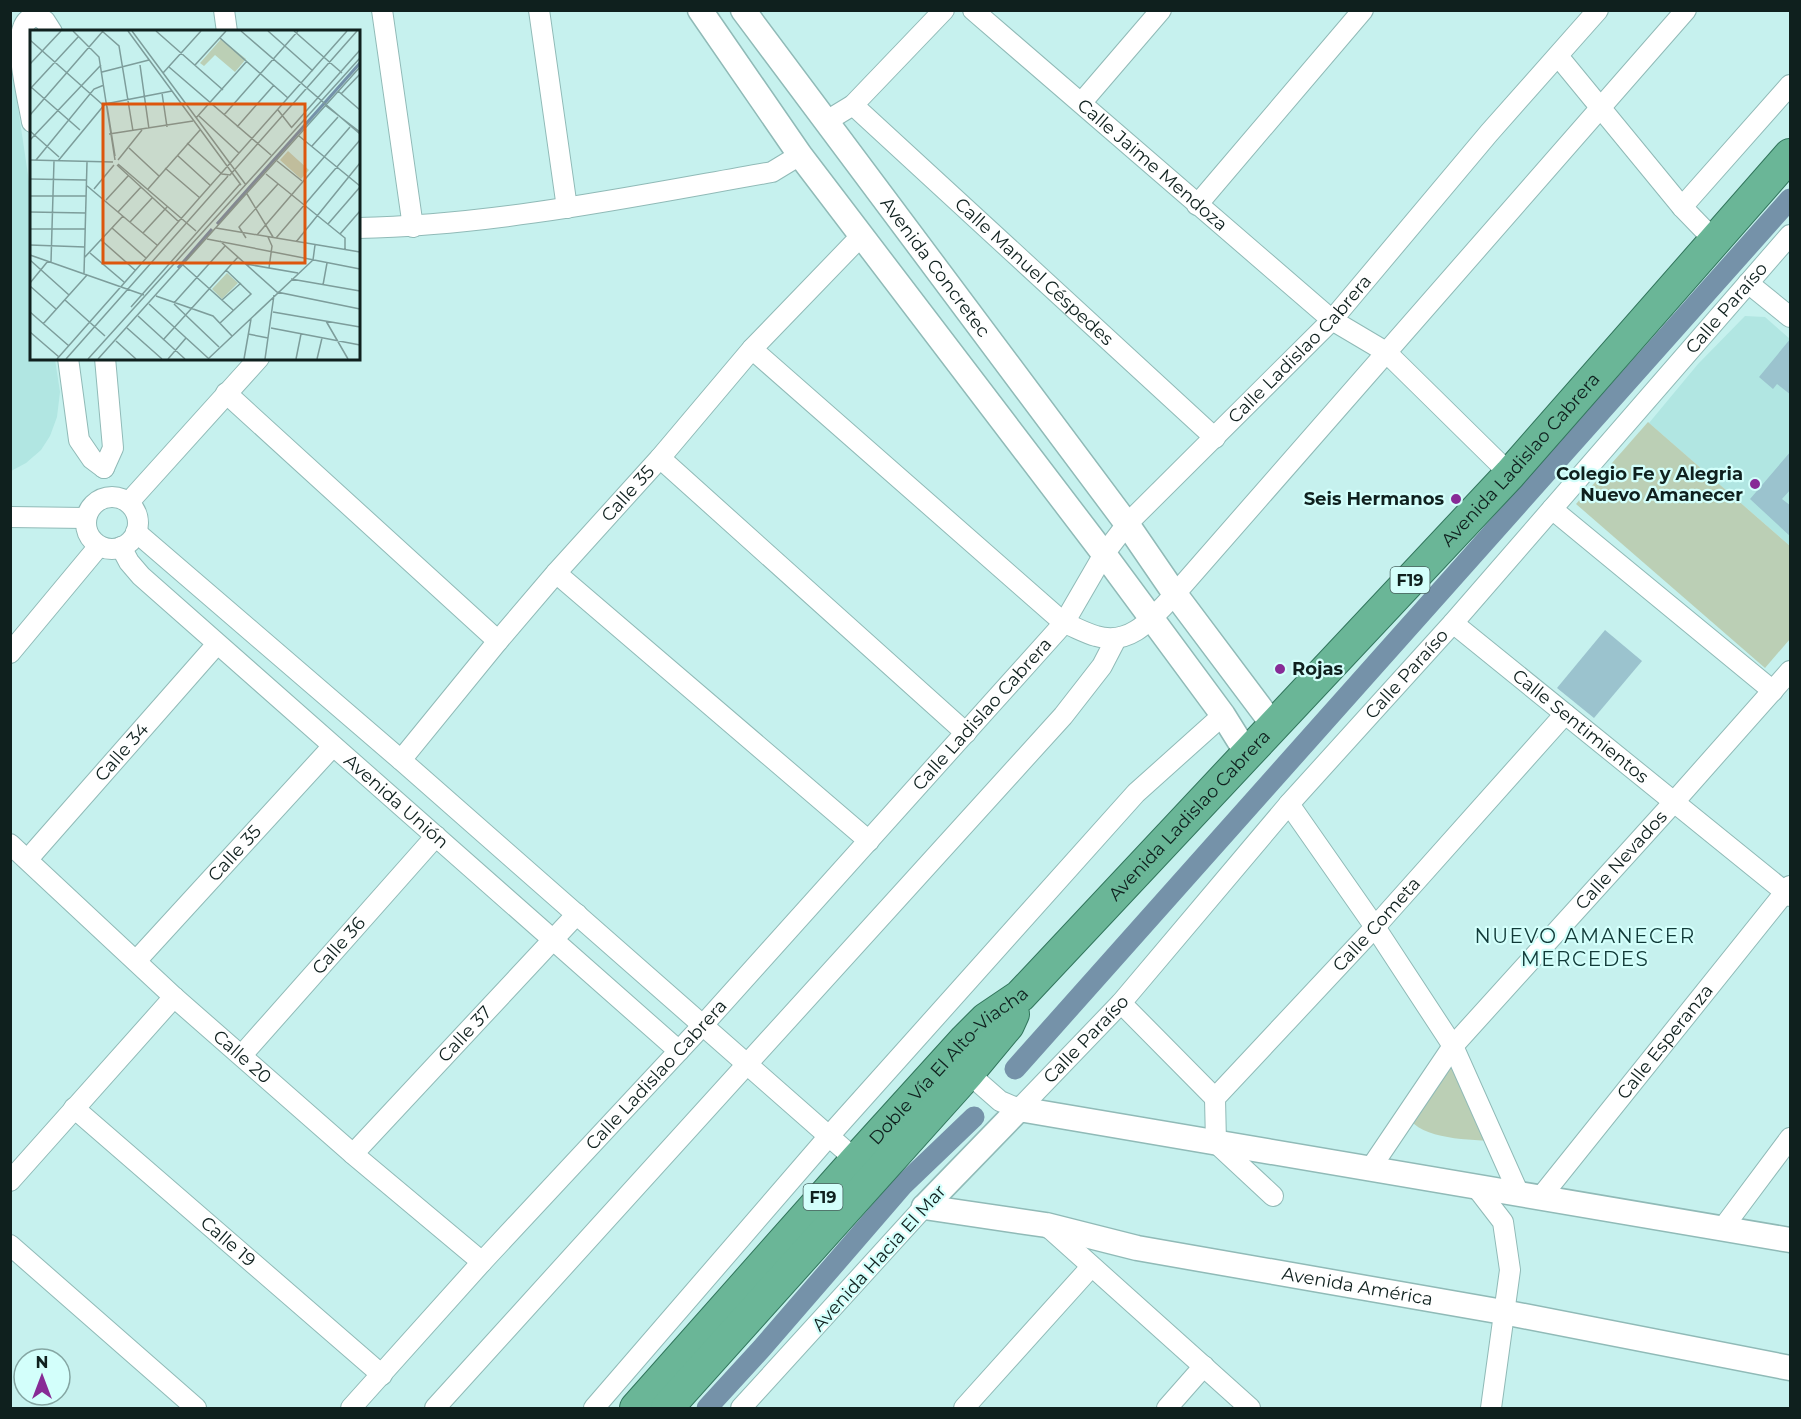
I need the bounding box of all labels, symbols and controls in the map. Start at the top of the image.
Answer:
inset map [30,30,360,360]
street label: Calle Jaime Mendoza [1073,94,1232,236]
street label: Avenida Concretec [876,193,995,342]
street label: Calle Manuel Céspedes [950,193,1118,350]
street label: Calle Paraíso [1681,258,1772,358]
street label: Calle Ladislao Cabrera [1224,270,1376,428]
street label: Avenida Ladislao Cabrera [1437,368,1605,551]
street label: Calle 35 [597,461,659,526]
place label: Colegio Fe y Alegria Nuevo Amanecer [1556,463,1743,506]
marker: Colegio Fe y Alegria Nuevo Amanecer [1748,477,1762,491]
place label: Seis Hermanos [1304,488,1444,510]
marker: Seis Hermanos [1449,492,1463,506]
road number: F19 [1390,567,1430,593]
street label: Calle Paraíso [1360,624,1453,724]
street label: Calle Ladislao Cabrera [908,633,1056,795]
place label: Rojas [1292,658,1344,680]
marker: Rojas [1273,662,1287,676]
street label: Calle Sentimientos [1508,665,1653,788]
street label: Calle 34 [90,719,153,786]
street label: Avenida Ladislao Cabrera [1104,725,1275,906]
street label: Avenida Unión [339,749,453,853]
street label: Calle Nevados [1571,806,1672,914]
street label: Calle 35 [203,821,266,886]
street label: Calle Cometa [1328,873,1425,976]
street label: Calle 36 [307,912,370,979]
district label: NUEVO AMANECER MERCEDES [1474,924,1696,971]
street label: Calle Esperanza [1612,980,1718,1104]
street label: Doble Vía El Alto-Viacha [864,983,1033,1149]
street label: Calle Paraíso [1039,991,1134,1088]
street label: Calle Ladislao Cabrera [581,995,732,1155]
street label: Calle 37 [433,1001,497,1067]
street label: Calle 20 [208,1025,276,1088]
street label: Avenida Hacia El Mar [807,1180,951,1336]
road number: F19 [804,1184,842,1210]
street label: Calle 19 [196,1212,260,1272]
street label: Avenida América [1280,1263,1435,1311]
north arrow [12,1347,72,1407]
text: N [36,1353,48,1372]

